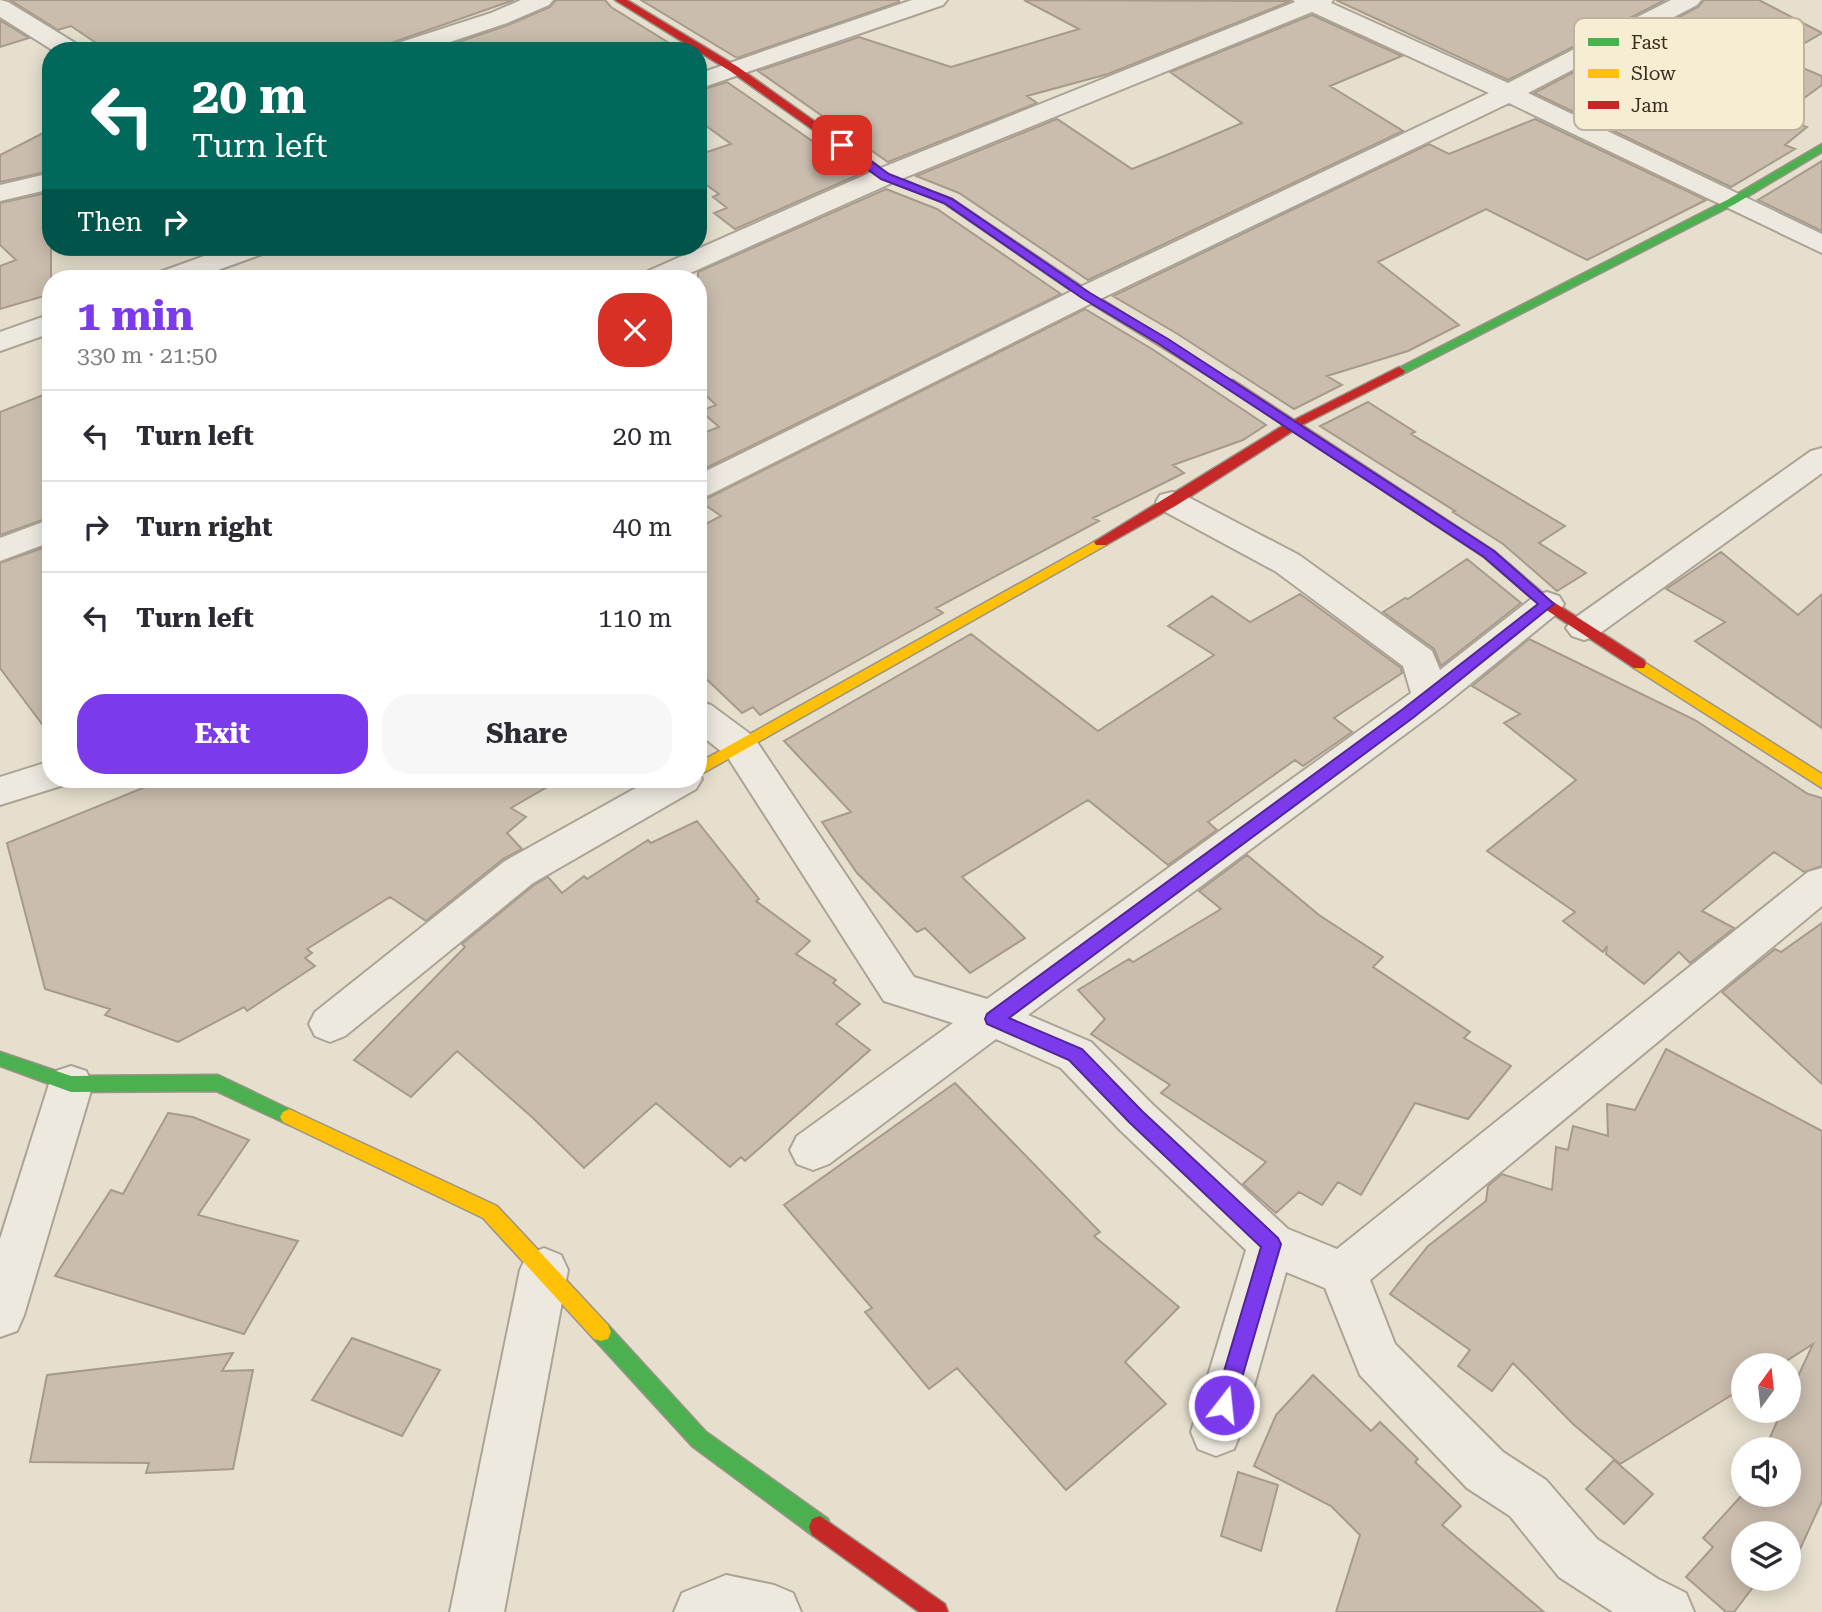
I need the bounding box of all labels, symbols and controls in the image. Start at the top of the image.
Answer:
legend [1574,18,1804,130]
text: Fast [1631,31,1668,54]
text: Slow [1631,62,1676,85]
text: 20 m [192,68,307,125]
icon: left [77,70,168,161]
text: Jam [1631,94,1669,117]
pin [812,115,872,175]
icon: arrive [823,126,861,164]
text: Turn left [192,127,327,165]
icon: right [156,203,194,241]
text: Then [77,207,142,237]
text: 1 min [77,291,194,340]
button: close [598,293,672,367]
text: 330 m · 21:50 [77,342,217,369]
icon: left [77,417,115,455]
text: Turn left [136,421,254,451]
text: 20 m [613,421,672,451]
icon: right [77,508,115,546]
text: Turn right [136,512,272,542]
text: 40 m [613,512,672,542]
icon: left [77,599,115,637]
text: Turn left [136,603,254,633]
text: 110 m [598,603,672,633]
button: Exit [77,694,368,774]
button: Share [382,694,672,774]
north arrow [1731,1353,1801,1423]
map controls [1731,1353,1801,1591]
position arrow [1187,1368,1261,1442]
button: sound [1731,1437,1801,1507]
button: layers [1731,1521,1801,1591]

